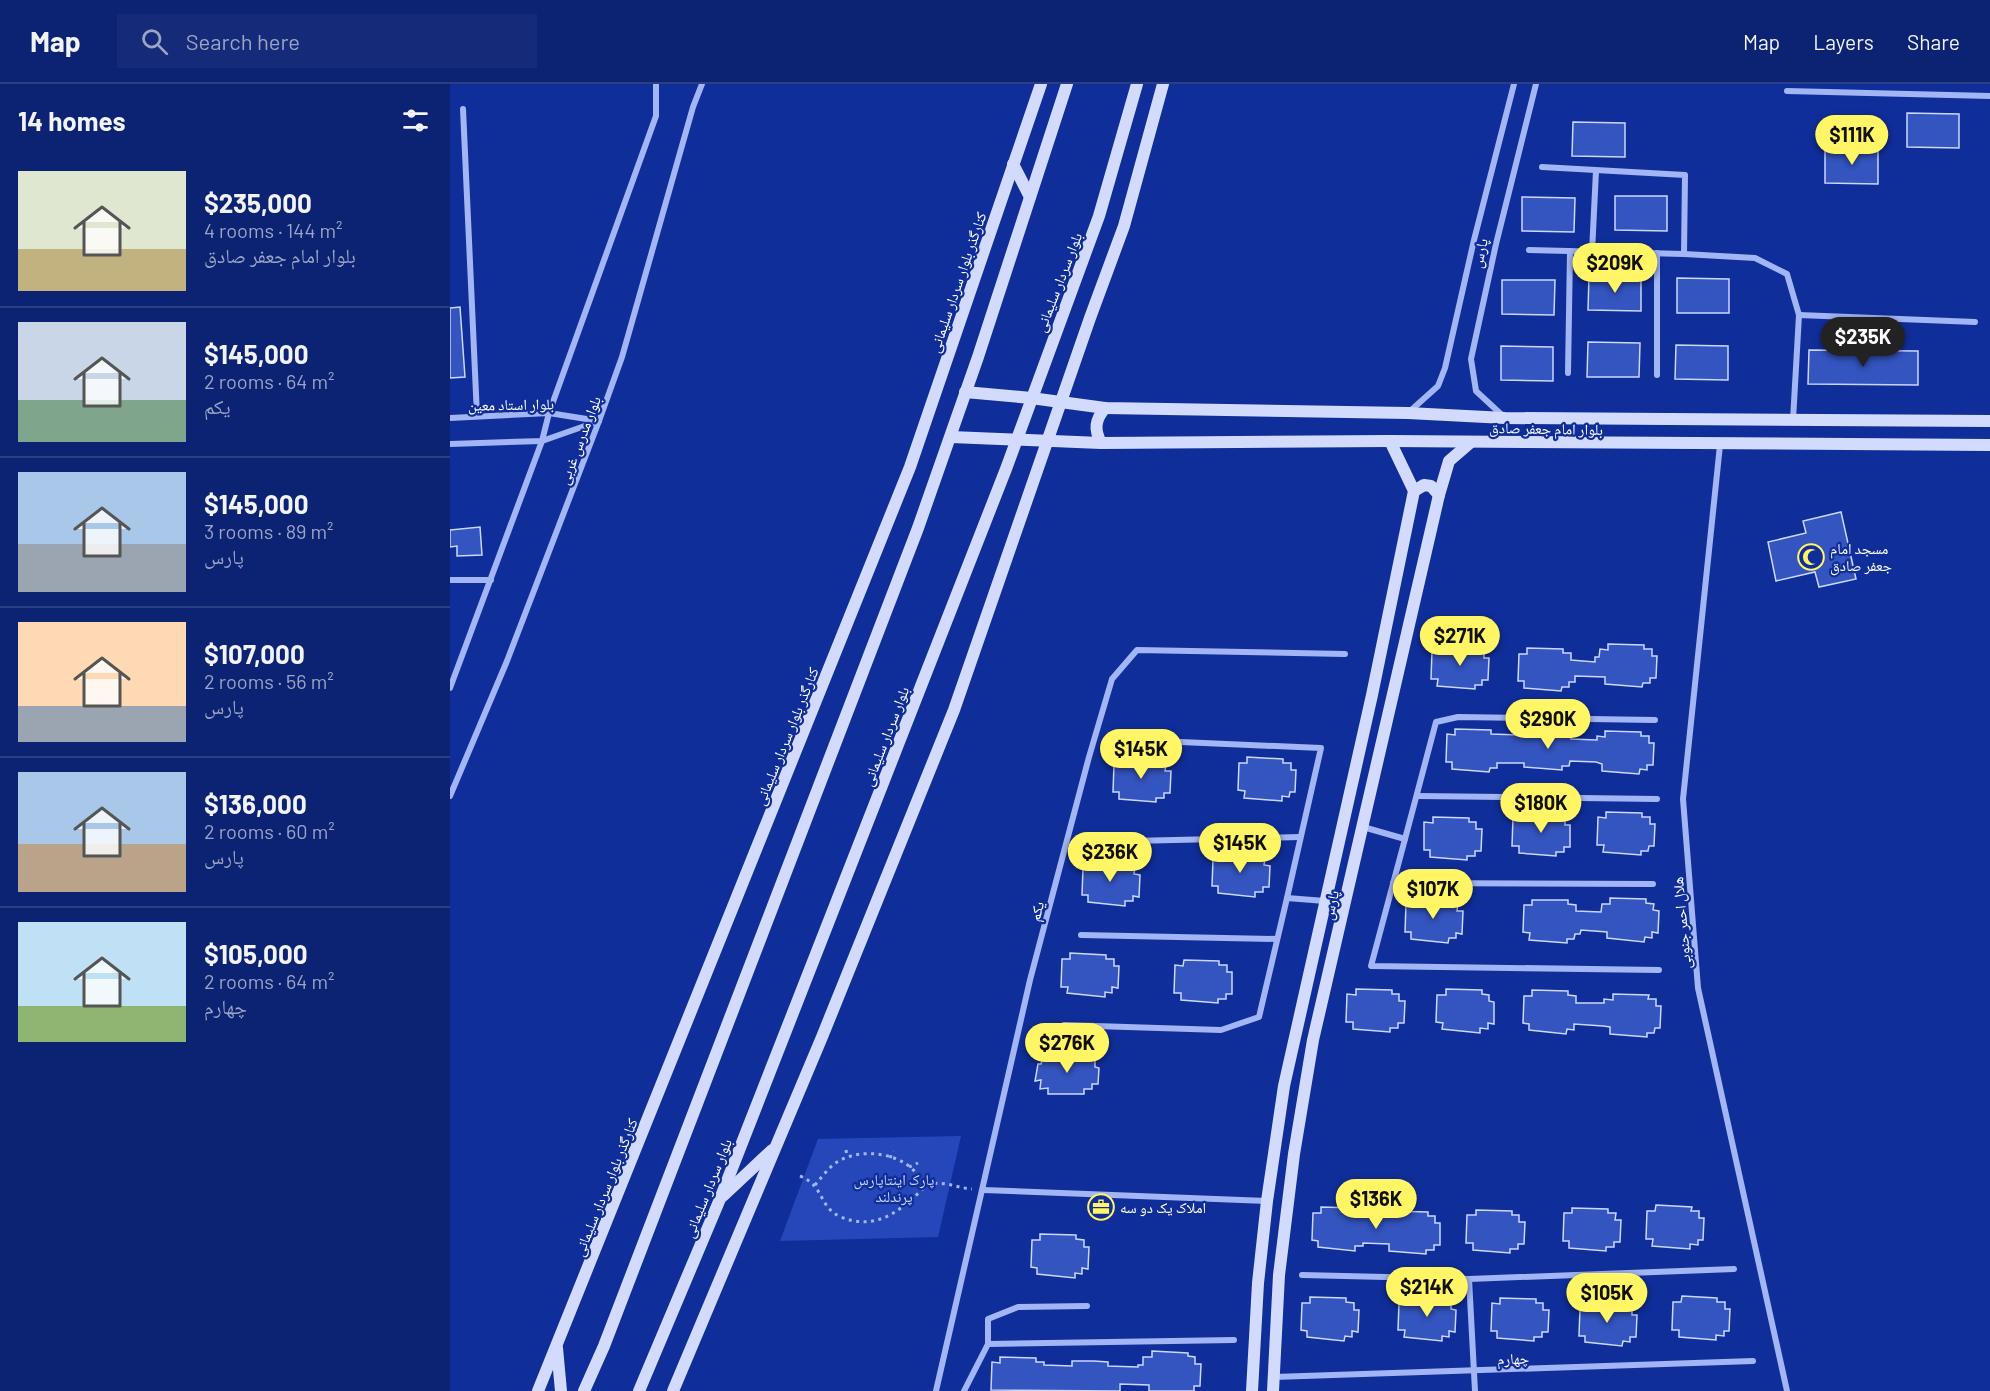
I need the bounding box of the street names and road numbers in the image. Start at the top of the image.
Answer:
street label: کنارگذر بلوار سردار سلیمانی [925,209,991,355]
street label: بلوار سردار سلیمانی [1031,230,1087,335]
street label: پارس [1467,236,1493,270]
street label: بلوار مدرس غربی [554,393,606,487]
street label: بلوار استاد معین [468,394,554,416]
street label: بلوار امام جعفر صادق [1489,418,1603,440]
street label: کنارگذر بلوار سردار سلیمانی [750,664,824,808]
street label: بلوار سردار سلیمانی [858,684,914,789]
street label: هلال احمر جنوبی [1668,876,1696,970]
street label: پارس [1318,888,1344,922]
street label: یکم [1025,899,1049,923]
street label: کنارگذر بلوار سردار سلیمانی [569,1115,643,1259]
street label: بلوار سردار سلیمانی [679,1136,737,1241]
street label: چهارم [1497,1348,1530,1370]

